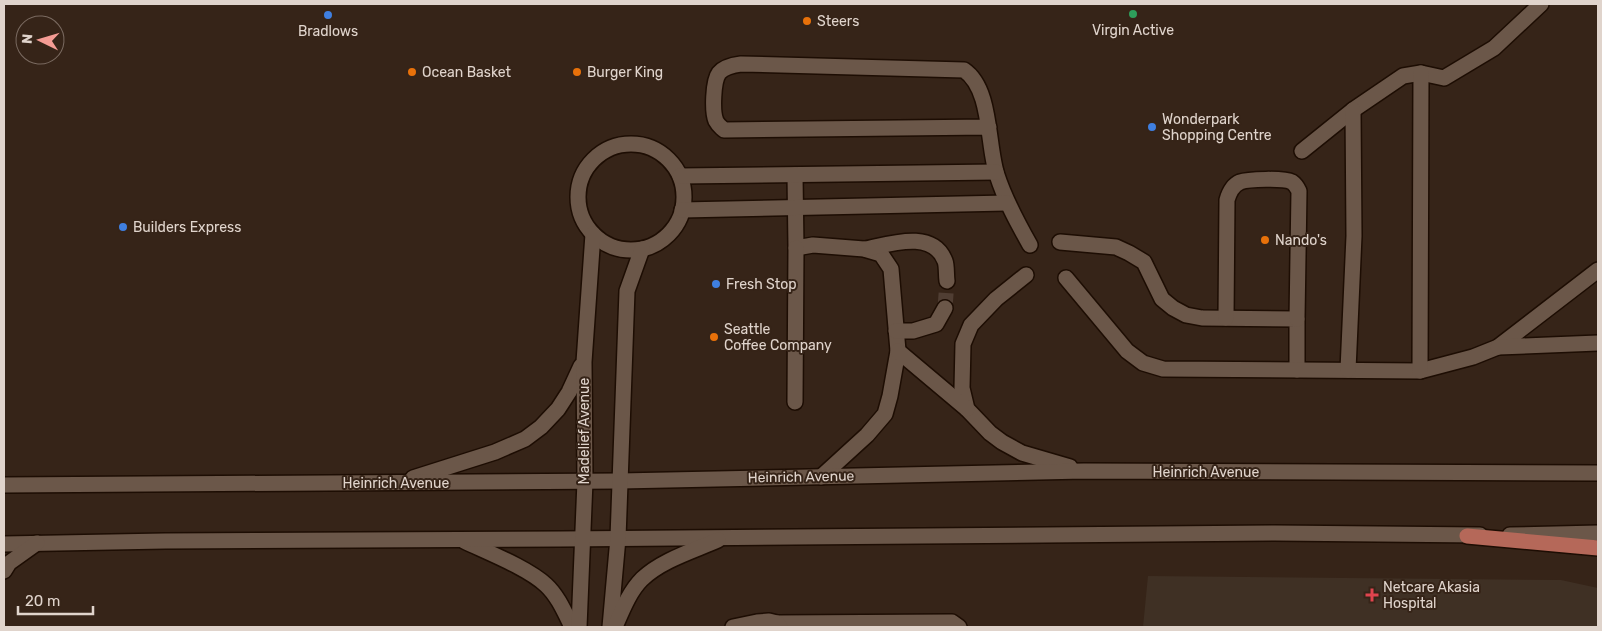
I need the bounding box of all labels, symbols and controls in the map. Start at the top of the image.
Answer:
marker: Virgin Active [1127,8,1139,20]
marker: Bradlows [322,9,334,21]
place label: Steers [817,13,859,30]
north arrow [15,15,65,65]
marker: Steers [801,15,813,27]
place label: Virgin Active [1092,22,1174,39]
place label: Bradlows [298,23,358,40]
text: N [19,33,36,45]
place label: Ocean Basket [422,64,512,81]
place label: Burger King [587,64,663,81]
marker: Ocean Basket [406,66,418,78]
marker: Burger King [571,66,583,78]
place label: Wonderpark Shopping Centre [1162,111,1272,144]
marker: Wonderpark Shopping Centre [1146,121,1158,133]
place label: Builders Express [133,219,241,236]
marker: Builders Express [117,221,129,233]
place label: Nando's [1275,232,1327,249]
marker: Nando's [1259,234,1271,246]
place label: Fresh Stop [726,276,797,293]
marker: Fresh Stop [710,278,722,290]
place label: Seattle Coffee Company [724,321,832,354]
marker: Seattle Coffee Company [708,331,720,343]
street label: Madelief Avenue [576,377,593,484]
street label: Heinrich Avenue [1153,464,1260,481]
street label: Heinrich Avenue [747,468,855,486]
street label: Heinrich Avenue [343,475,450,492]
place label: Netcare Akasia Hospital [1383,579,1480,612]
scale bar [18,584,92,616]
marker: Netcare Akasia Hospital [1365,588,1379,602]
text: 20 m [25,592,60,610]

